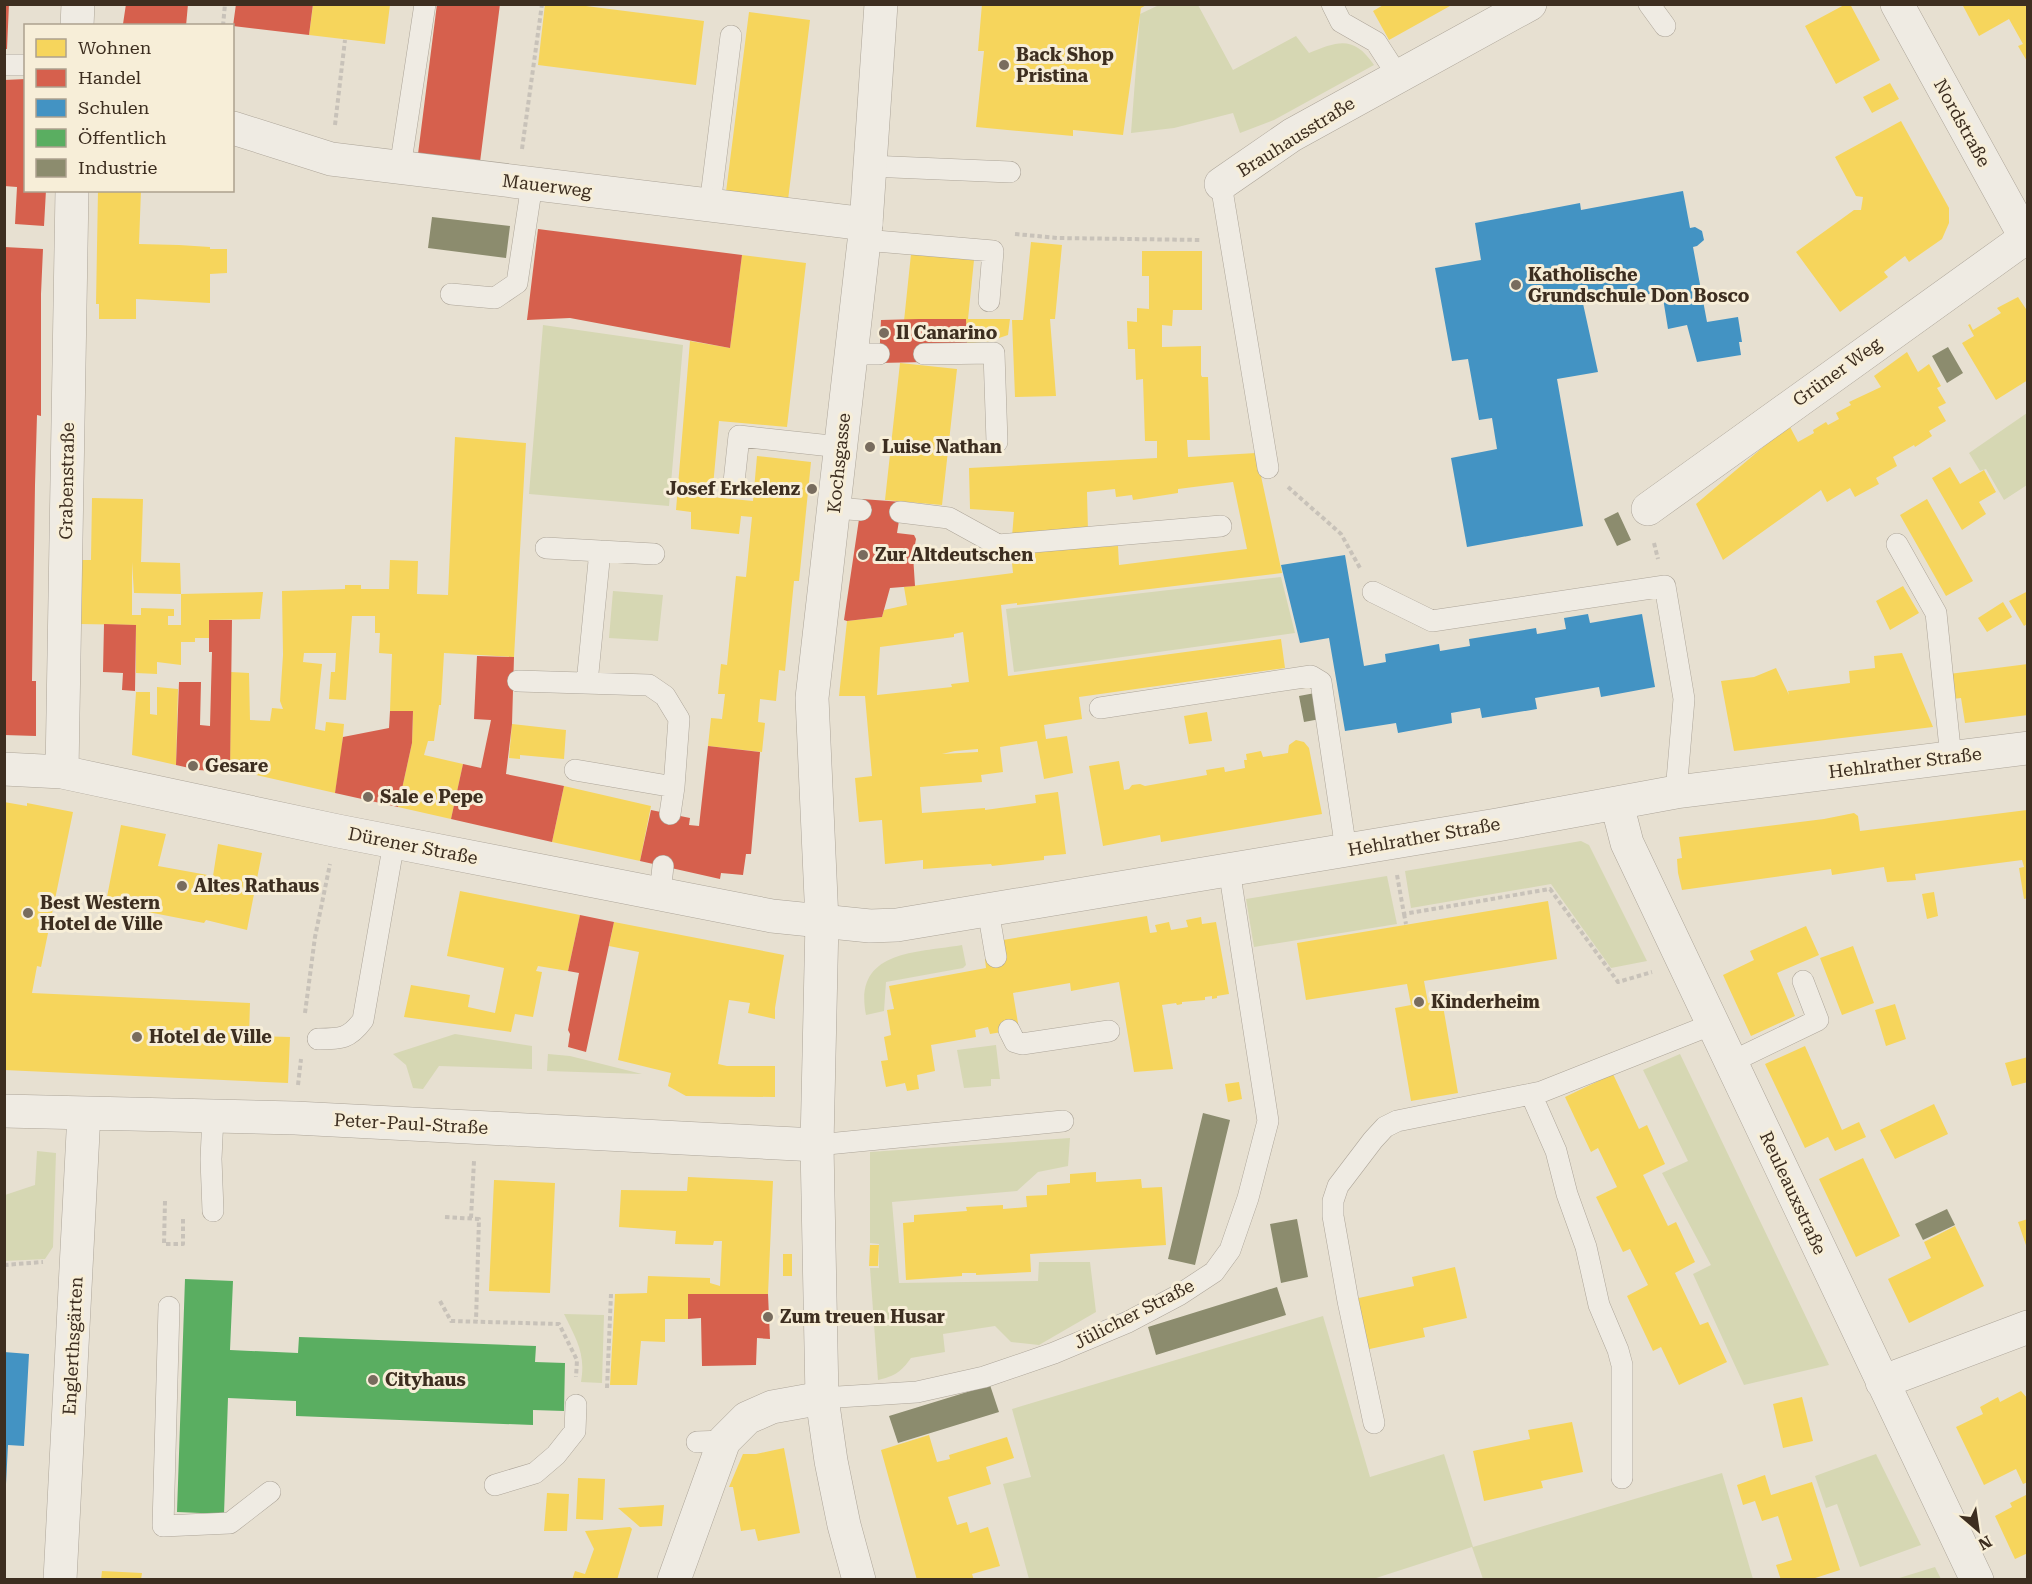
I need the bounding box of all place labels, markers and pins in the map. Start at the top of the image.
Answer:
place label: Back Shop Pristina [1016,44,1114,86]
marker: Back Shop Pristina [997,58,1011,72]
place label: Katholische Grundschule Don Bosco [1528,264,1750,306]
marker: Katholische Grundschule Don Bosco [1509,278,1523,292]
place label: Il Canarino [896,322,998,343]
marker: Il Canarino [877,326,891,340]
place label: Luise Nathan [882,436,1002,457]
marker: Luise Nathan [863,440,877,454]
place label: Josef Erkelenz [666,478,800,499]
marker: Josef Erkelenz [805,482,819,496]
place label: Zur Altdeutschen [875,544,1033,565]
marker: Zur Altdeutschen [856,548,870,562]
place label: Gesare [205,755,269,776]
marker: Gesare [186,759,200,773]
place label: Sale e Pepe [380,786,484,807]
marker: Sale e Pepe [361,790,375,804]
place label: Altes Rathaus [194,875,319,896]
marker: Altes Rathaus [175,879,189,893]
place label: Best Western Hotel de Ville [40,892,163,934]
marker: Best Western Hotel de Ville [21,906,35,920]
place label: Kinderheim [1431,991,1540,1012]
marker: Kinderheim [1412,995,1426,1009]
place label: Hotel de Ville [149,1026,272,1047]
marker: Hotel de Ville [130,1030,144,1044]
place label: Zum treuen Husar [780,1306,945,1327]
marker: Zum treuen Husar [761,1310,775,1324]
place label: Cityhaus [385,1369,466,1390]
marker: Cityhaus [366,1373,380,1387]

